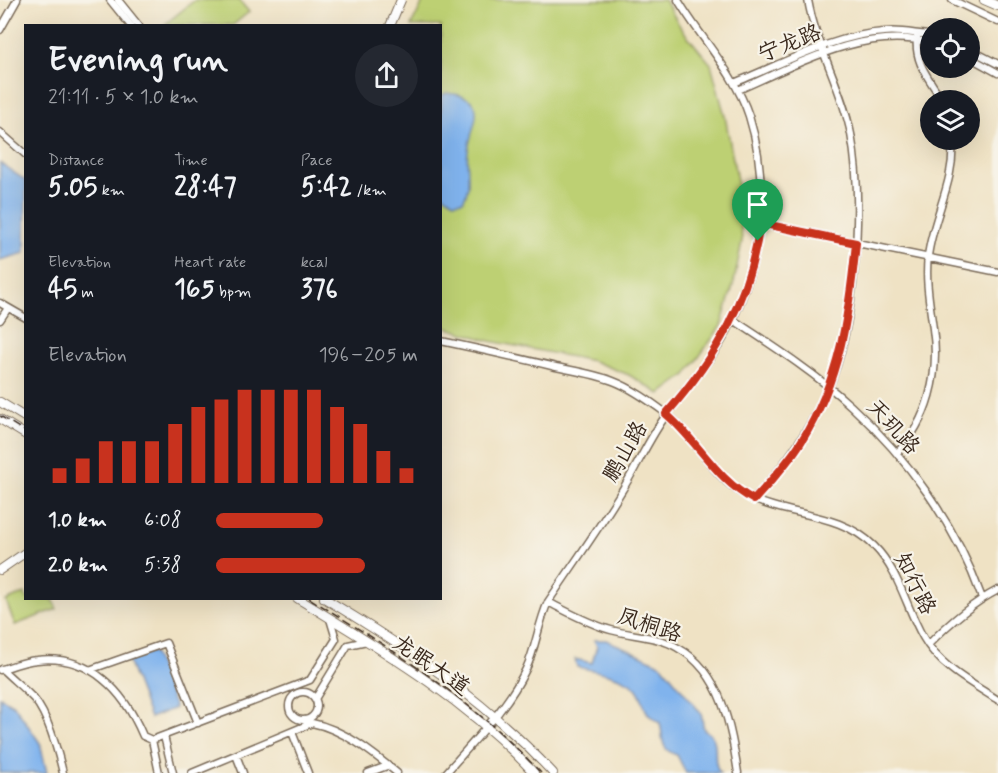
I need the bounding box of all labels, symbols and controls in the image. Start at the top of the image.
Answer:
map controls [920,18,980,150]
button: locate [920,18,980,78]
street label: 宁龙路 [754,19,826,69]
text: Evening run [48,39,228,83]
button: share [355,44,418,107]
text: 21:11 · 5 × 1.0 km [48,84,199,111]
button: layers [920,90,980,150]
text: Distance [48,150,104,171]
text: Time [174,150,208,171]
text: Pace [301,150,333,171]
text: 5.05 [48,171,97,205]
text: 28:47 [174,171,236,205]
text: 5:42 [301,171,352,205]
pin [732,179,783,241]
text: km [97,180,125,201]
text: /km [352,180,387,201]
icon: arrive [741,188,774,221]
text: Elevation [48,252,111,273]
text: Heart rate [174,252,246,273]
text: kcal [301,252,328,273]
text: 45 [48,273,77,307]
text: 165 [174,273,215,307]
text: 376 [301,273,338,307]
text: m [77,282,94,303]
text: bpm [215,282,251,303]
text: Elevation [48,342,127,369]
text: 196–205 m [319,342,418,369]
street label: 天玑路 [860,394,925,461]
street label: 鹏山路 [597,416,654,488]
text: 1.0 km [48,507,107,534]
text: 6:08 [144,507,182,534]
street label: 知行路 [887,548,942,620]
text: 2.0 km [48,552,108,579]
text: 5:38 [144,552,181,579]
street label: 凤桐路 [614,602,685,649]
street label: 龙眠大道 [387,629,475,702]

